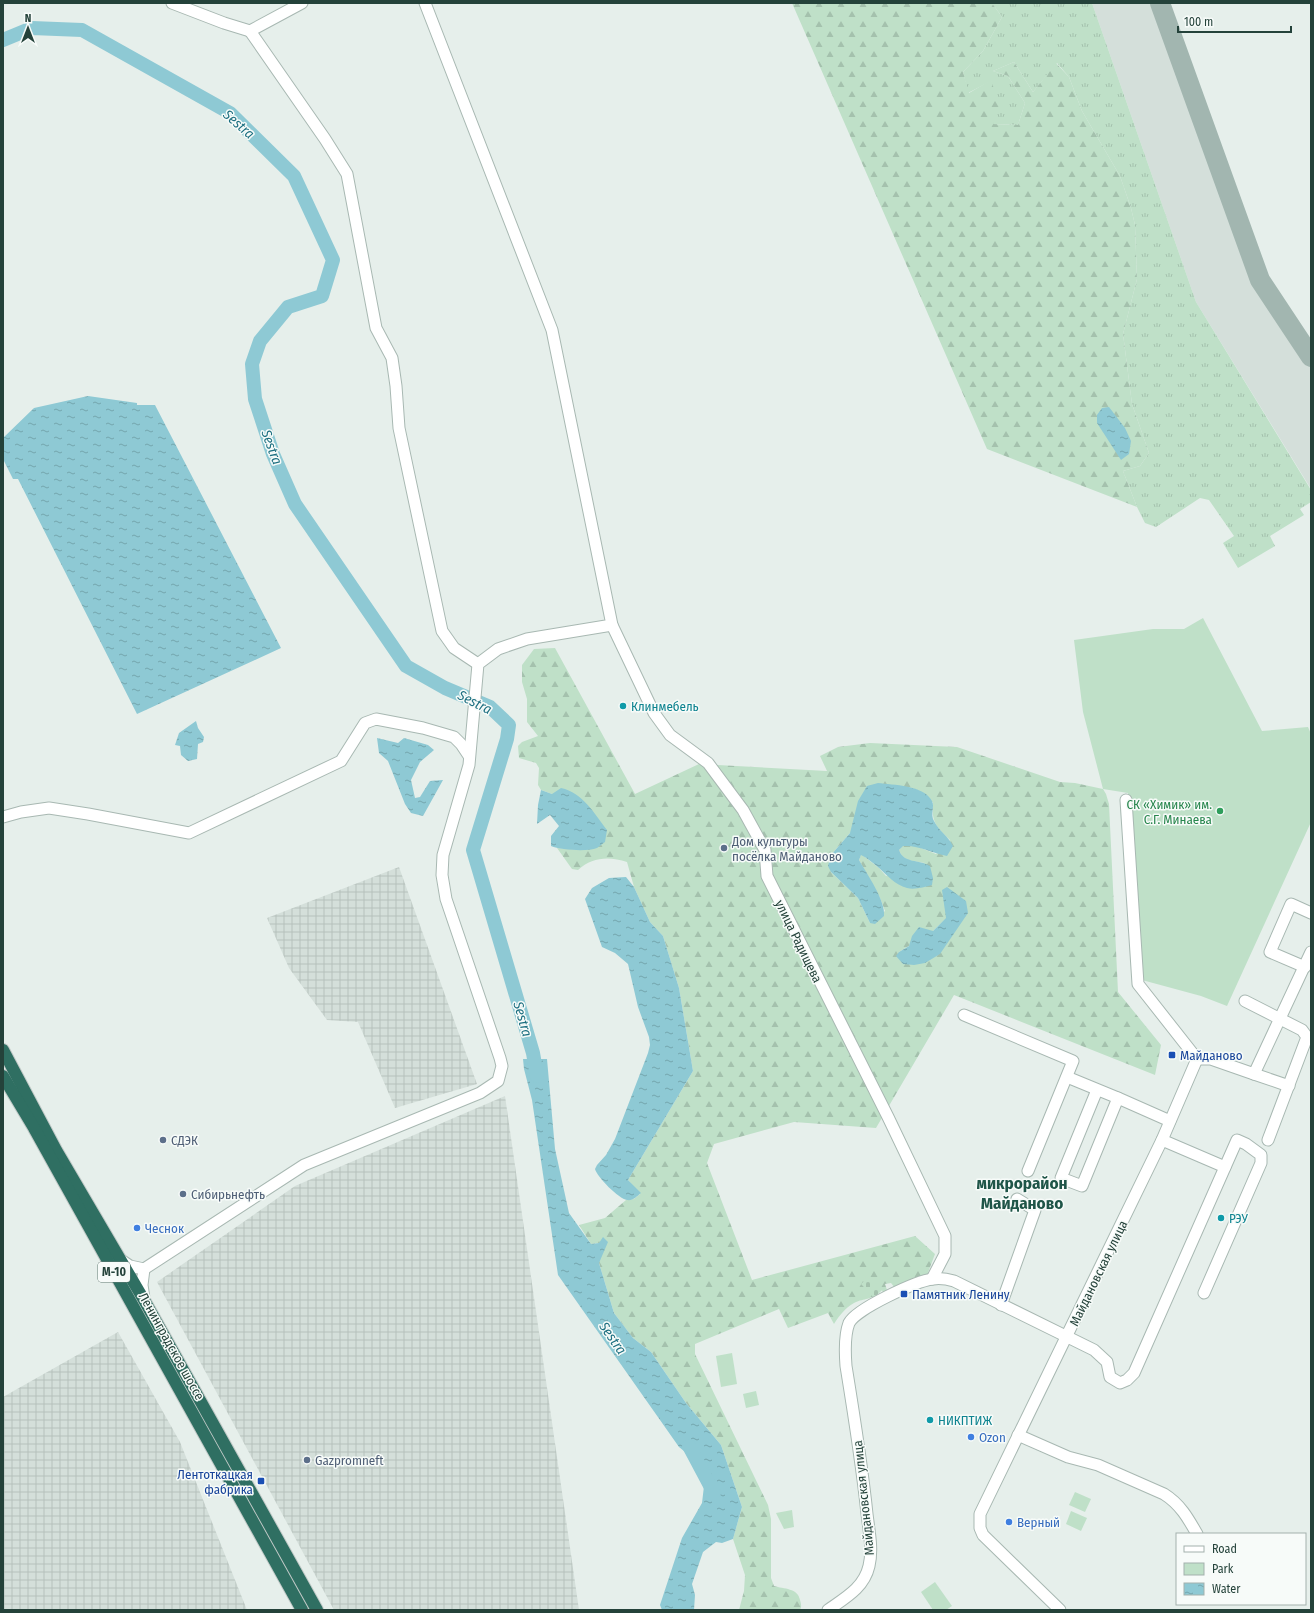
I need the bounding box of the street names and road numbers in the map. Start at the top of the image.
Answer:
street label: улица Радищева [772,897,825,985]
street label: Майдановская улица [1066,1218,1131,1328]
road number: М-10 [98,1262,130,1282]
street label: Ленинградское шоссе [136,1290,207,1403]
street label: Майдановская улица [850,1440,877,1556]

